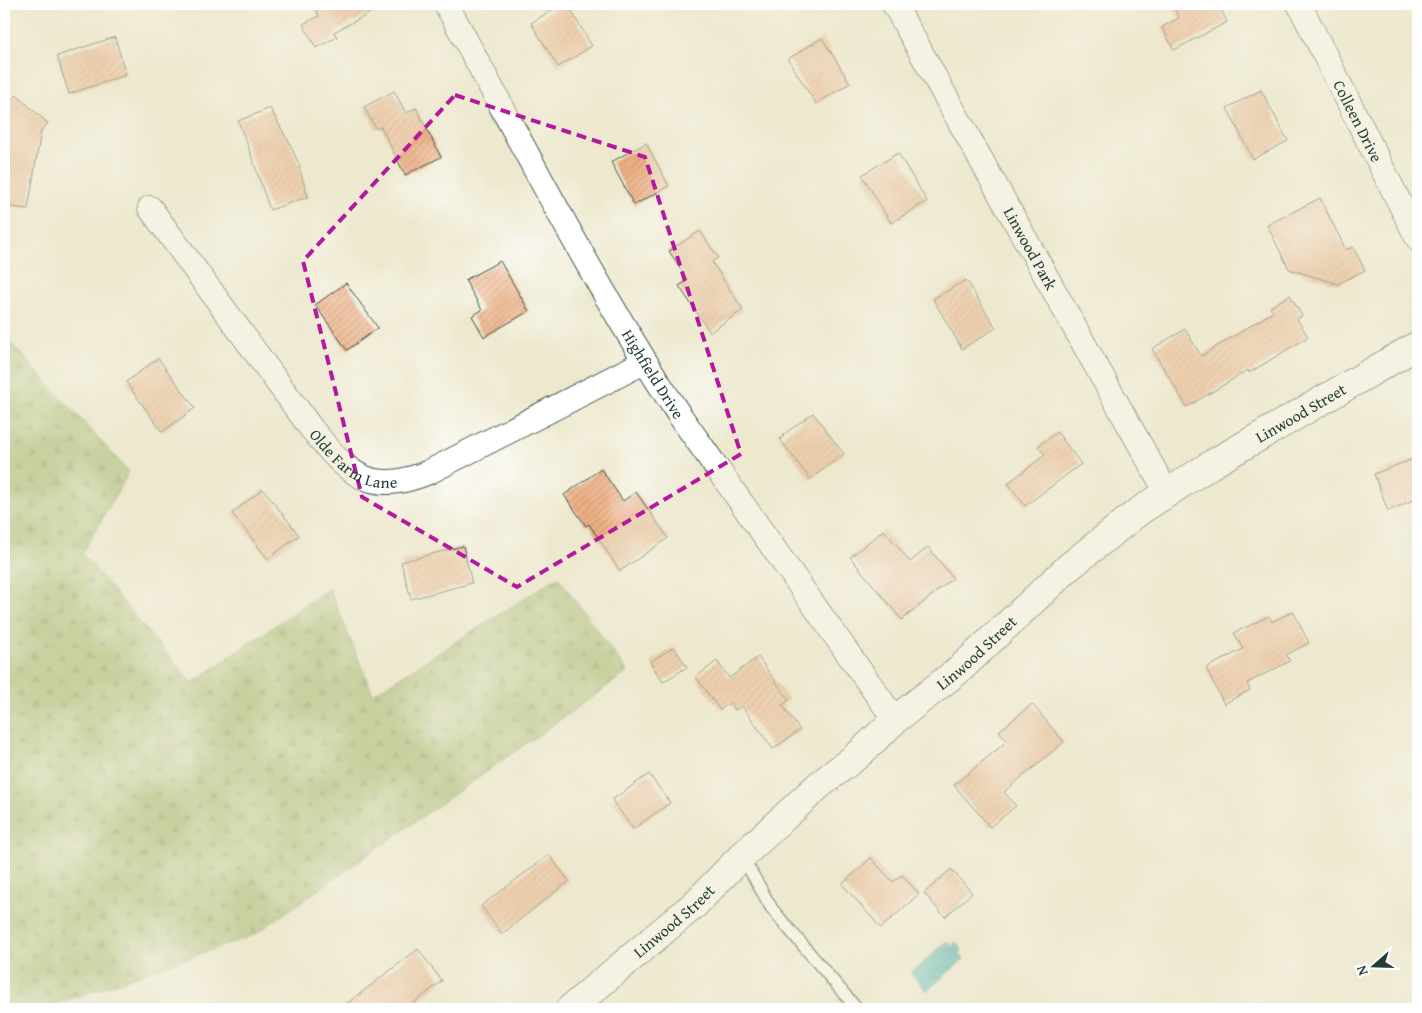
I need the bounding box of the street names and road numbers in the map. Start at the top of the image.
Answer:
street label: Colleen Drive [1327,76,1389,166]
street label: Linwood Park [998,203,1064,295]
street label: Highfield Drive [616,324,690,424]
street label: Linwood Street [1251,377,1351,449]
street label: Olde Farm Lane [304,423,398,494]
street label: Linwood Street [931,610,1022,695]
street label: Linwood Street [628,879,720,963]

